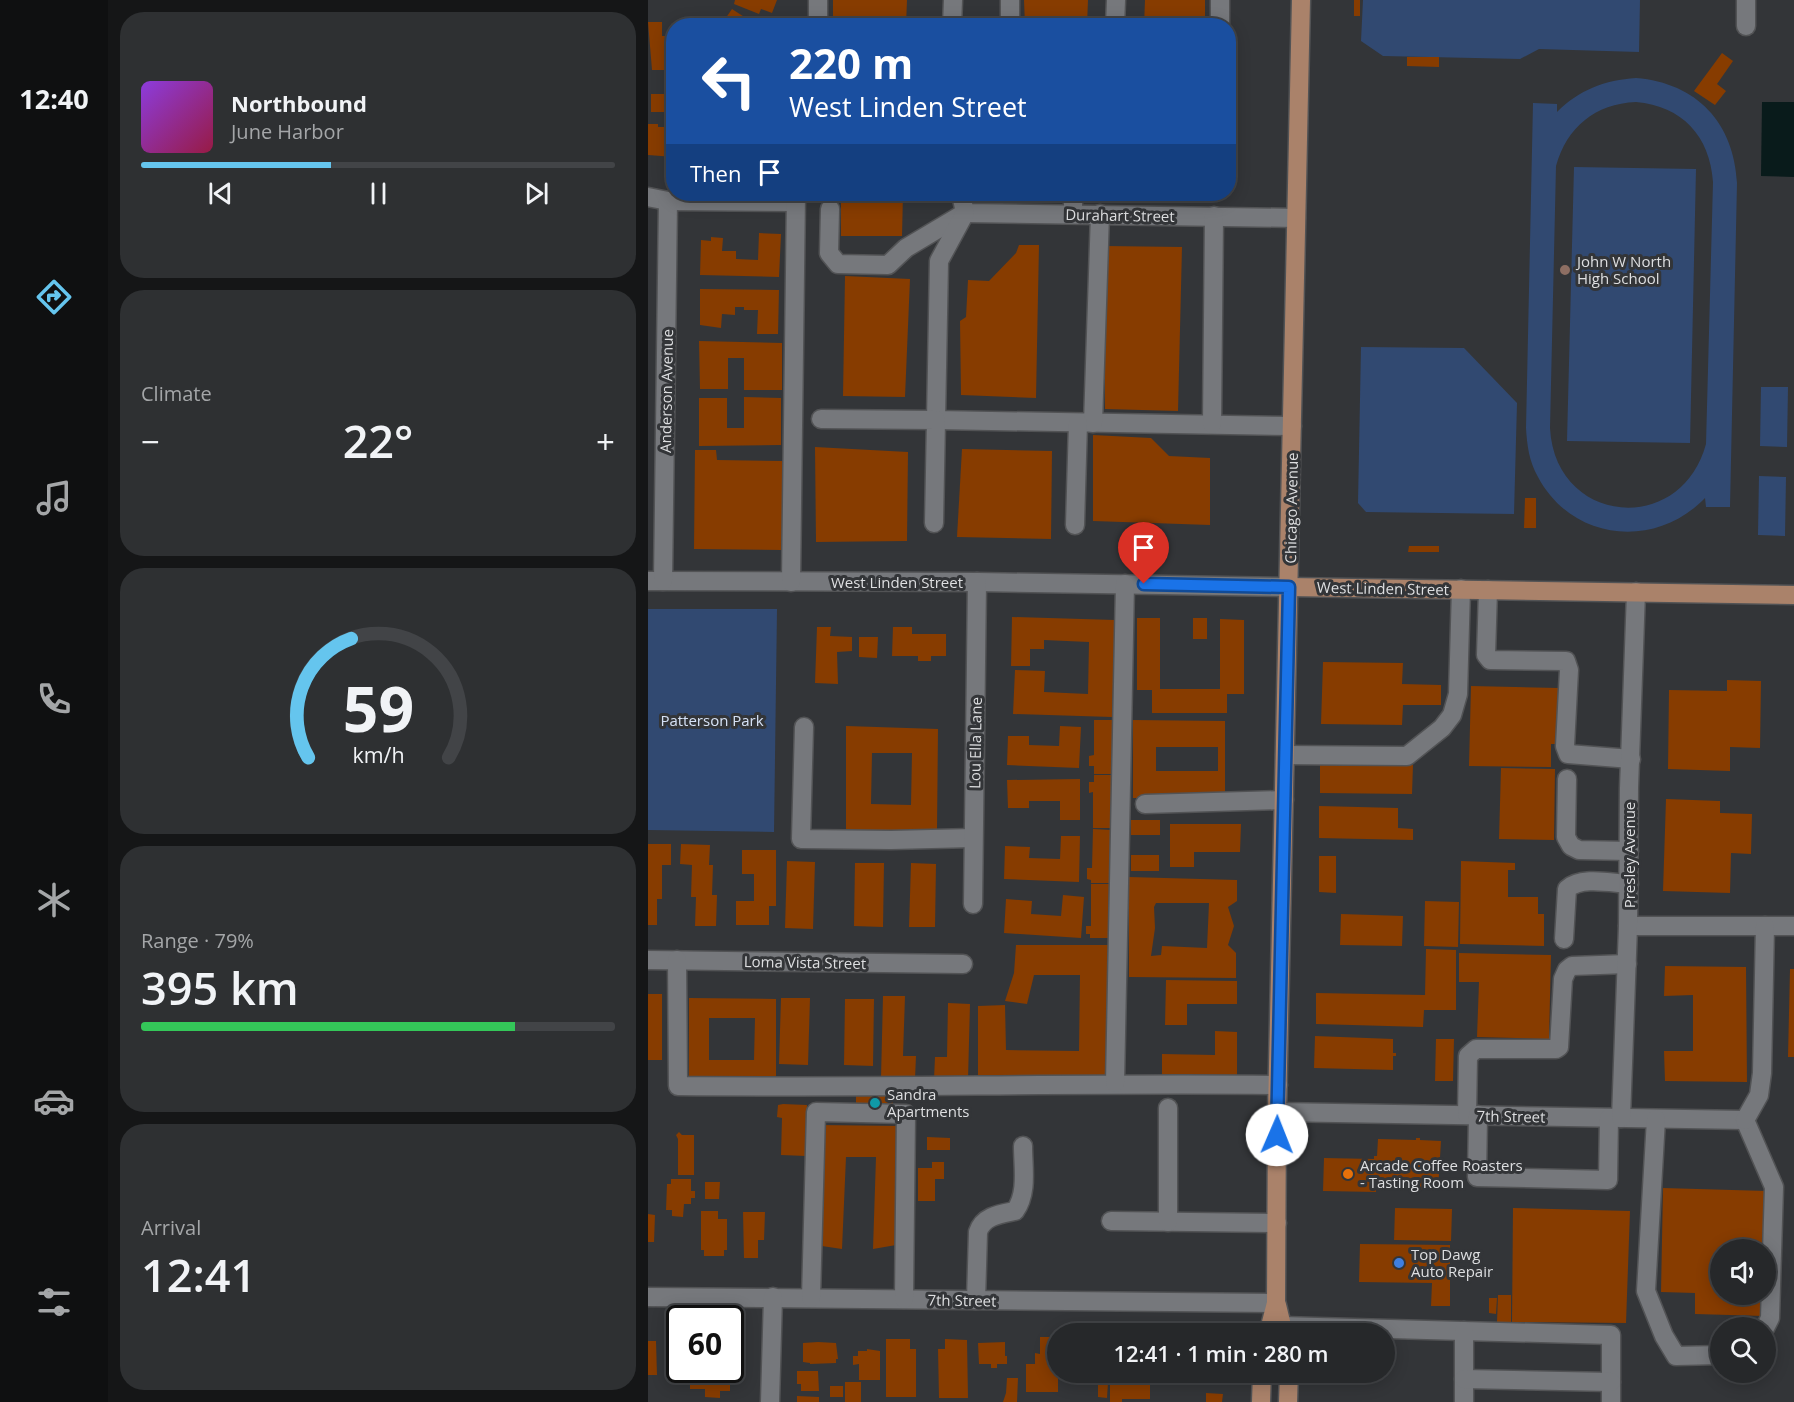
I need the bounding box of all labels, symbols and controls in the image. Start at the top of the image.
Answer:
text: 220 m [789,34,913,91]
icon: left [690,42,768,120]
text: 12:40 [19,80,89,117]
text: Northbound [231,88,367,118]
text: West Linden Street [789,88,1027,125]
text: June Harbor [231,118,344,145]
icon: arrive [753,156,786,189]
text: Then [690,158,741,188]
icon: previous [204,177,237,210]
icon: pause [362,177,395,210]
icon: next [520,177,553,210]
street label: Durahart Street [1065,204,1175,226]
place label: John W North High School [1575,251,1671,288]
marker: John W North High School [1558,263,1572,277]
icon: directions [33,276,75,318]
street label: Anderson Avenue [655,329,677,453]
text: Climate [141,380,212,407]
text: 22° [343,410,413,471]
text: − [141,419,160,464]
text: + [596,419,615,464]
street label: Chicago Avenue [1280,452,1302,564]
icon: music [33,477,75,519]
pin [1118,522,1169,584]
icon: arrive [1127,531,1160,564]
street label: West Linden Street [831,572,963,592]
street label: West Linden Street [1317,577,1449,599]
text: 59 [342,665,414,750]
icon: phone [33,678,75,720]
street label: Lou Ella Lane [964,697,986,789]
park label: Patterson Park [660,710,764,730]
text: km/h [352,740,404,769]
street label: Presley Avenue [1619,802,1639,908]
icon: climate [33,879,75,921]
text: Range · 79% [141,927,254,954]
street label: Loma Vista Street [744,951,866,973]
text: 395 km [141,957,299,1018]
icon: car [33,1080,75,1122]
place label: Sandra Apartments [887,1084,969,1121]
marker: Sandra Apartments [868,1096,882,1110]
position arrow [1245,1103,1309,1167]
street label: 7th Street [1476,1105,1546,1127]
place label: Arcade Coffee Roasters - Tasting Room [1360,1155,1523,1192]
marker: Arcade Coffee Roasters - Tasting Room [1341,1167,1355,1181]
text: Arrival [141,1214,201,1241]
map controls [1710,1239,1776,1383]
button: sound [1710,1239,1776,1305]
text: 12:41 [141,1244,256,1305]
place label: Top Dawg Auto Repair [1411,1244,1493,1281]
marker: Top Dawg Auto Repair [1392,1256,1406,1270]
icon: filters [33,1281,75,1323]
street label: 7th Street [927,1289,997,1311]
speed limit sign: 60 [666,1305,744,1383]
button: search [1710,1317,1776,1383]
text: 12:41 · 1 min · 280 m [1113,1338,1329,1368]

